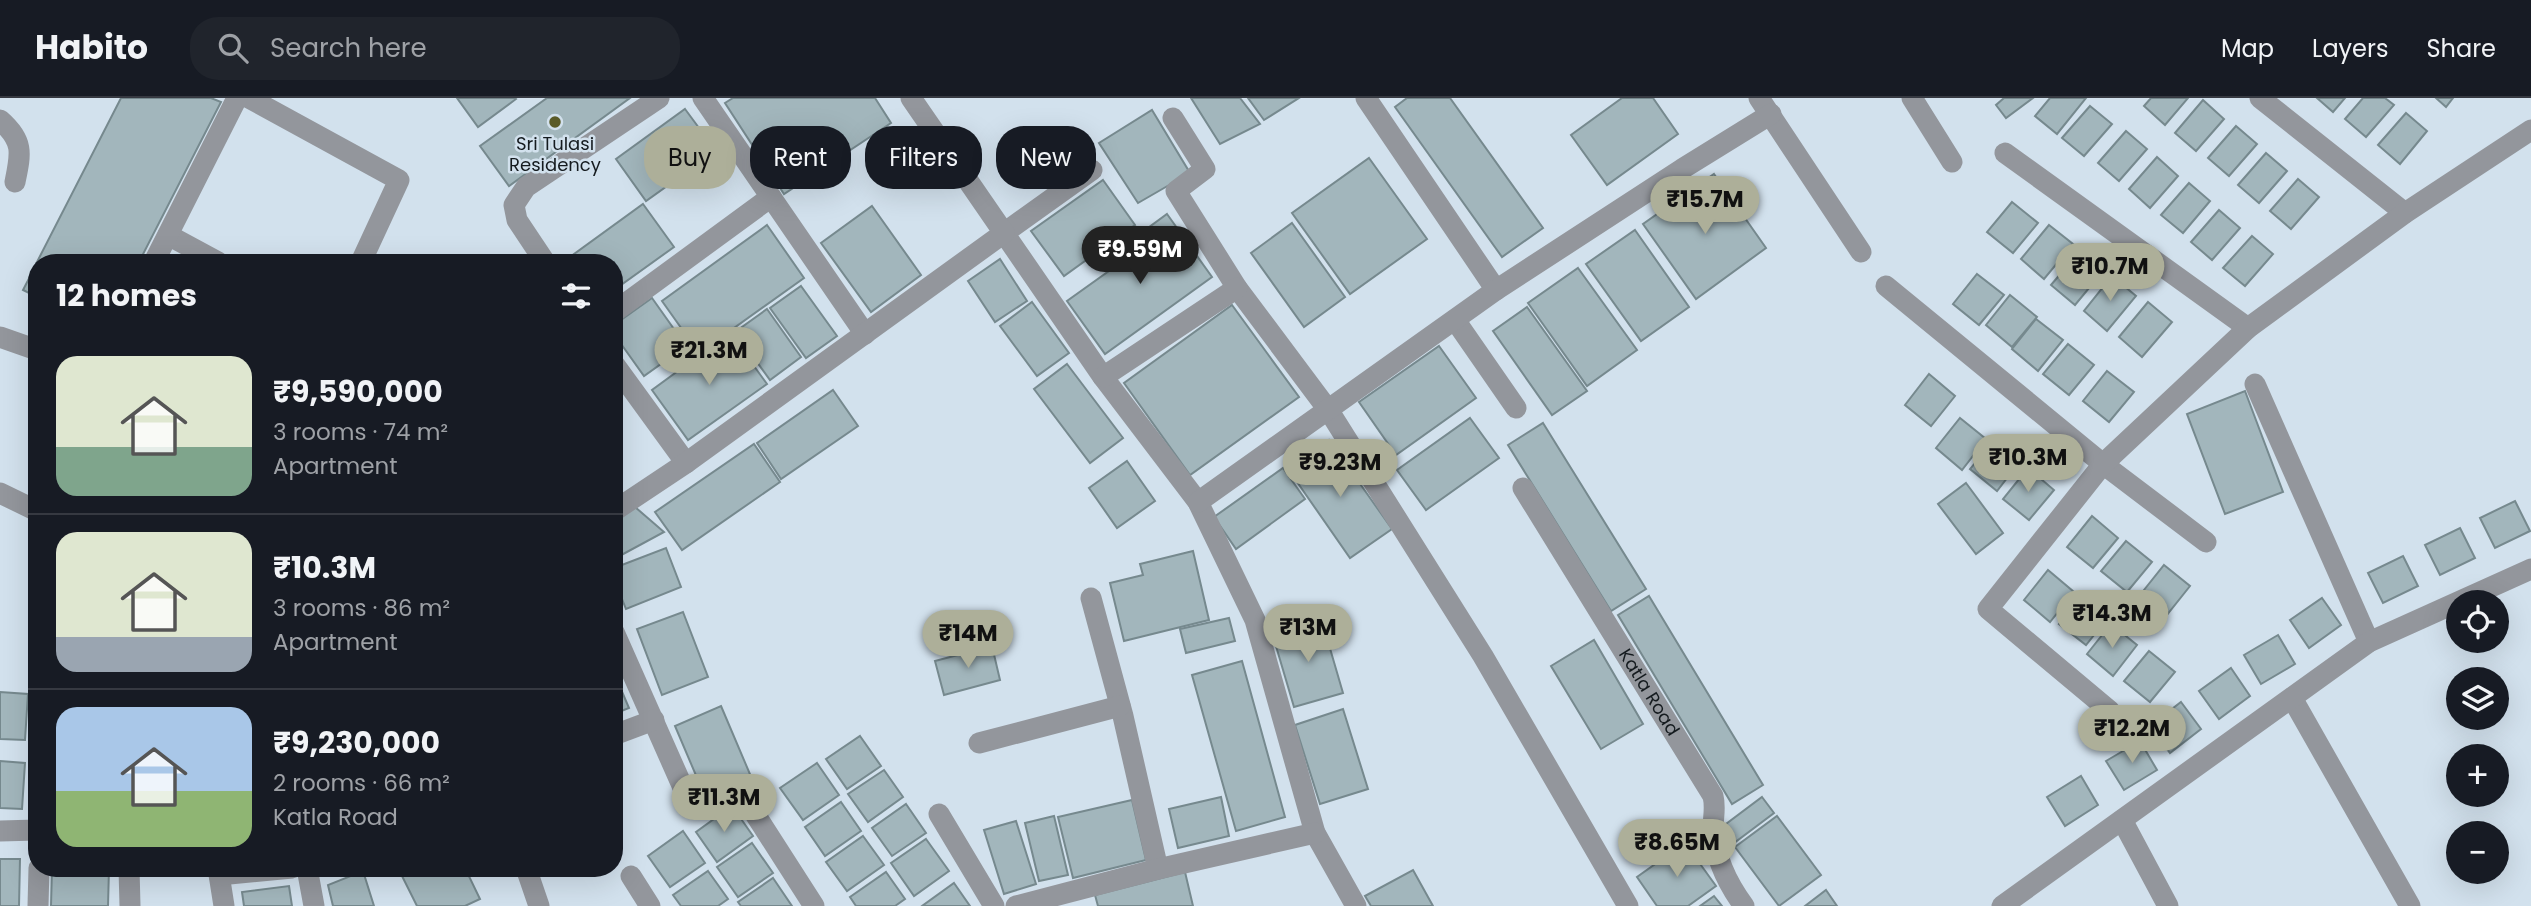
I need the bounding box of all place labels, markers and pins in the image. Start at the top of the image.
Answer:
marker: Sri Tulasi Residency [547,114,563,130]
place label: Sri Tulasi Residency [509,131,601,177]
pin: ₹15.7M [1648,176,1762,236]
pin: ₹9.59M [1083,226,1197,286]
pin: ₹10.7M [2053,244,2167,303]
pin: ₹21.3M [652,328,766,387]
pin: ₹10.3M [1971,434,2085,494]
pin: ₹9.23M [1283,440,1397,499]
pin: ₹14.3M [2055,590,2169,650]
pin: ₹13M [1267,604,1349,664]
pin: ₹14M [927,610,1009,670]
pin: ₹12.2M [2075,706,2189,765]
pin: ₹11.3M [667,774,781,834]
pin: ₹8.65M [1620,820,1734,879]

